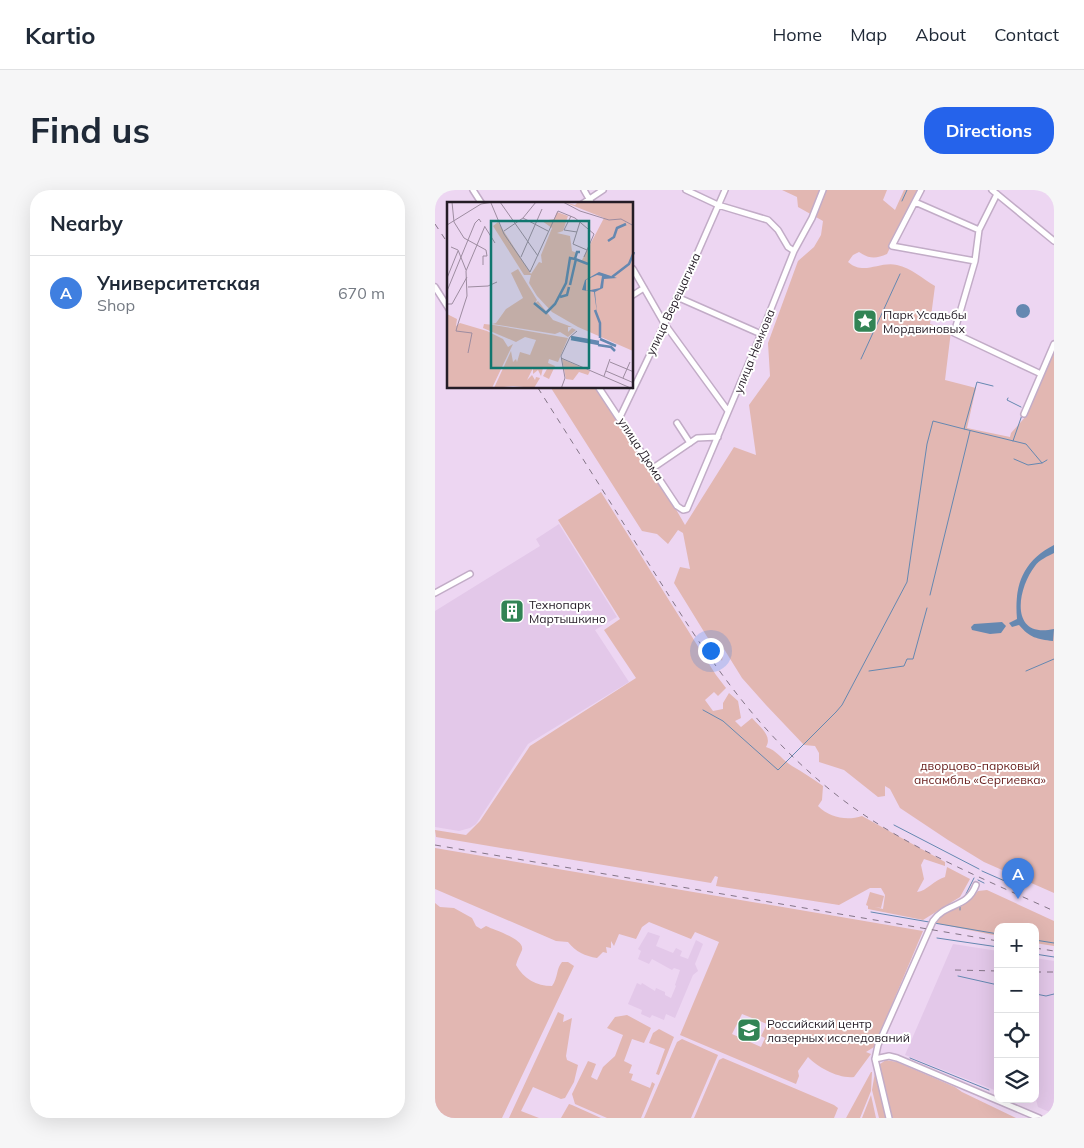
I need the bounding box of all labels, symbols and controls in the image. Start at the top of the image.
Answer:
text: Kartio [25,20,96,50]
text: Home [772,23,822,46]
text: Map [850,23,887,46]
text: About [915,23,966,46]
text: Contact [994,23,1059,46]
button: Directions [924,107,1054,154]
text: Find us [30,108,150,152]
inset map [447,202,634,389]
text: Nearby [50,210,123,236]
street label: улица Верещагина [643,250,703,358]
text: Университетская [97,271,260,295]
text: A [60,283,72,303]
text: 670 m [338,283,385,303]
text: Shop [97,295,135,315]
street label: улица Немкова [730,307,778,395]
place label: Парк Усадьбы Мордвиновых [883,307,967,336]
place icon: Парк Усадьбы Мордвиновых [852,308,878,334]
street label: улица Дюма [615,414,667,484]
place label: Технопарк Мартышкино [529,597,606,626]
building icon: Технопарк Мартышкино [499,598,525,624]
your location [698,638,724,664]
park label: дворцово-парковый ансамбль «Сергиевка» [914,758,1047,787]
pin: A [1002,858,1034,899]
map controls [994,923,1039,1103]
button: + [994,923,1039,968]
button: − [994,968,1039,1013]
button: locate [994,1013,1039,1058]
place label: Российский центр лазерных исследований [767,1016,910,1045]
school or university icon: Российский центр лазерных исследований [736,1017,762,1043]
button: layers [994,1058,1039,1103]

